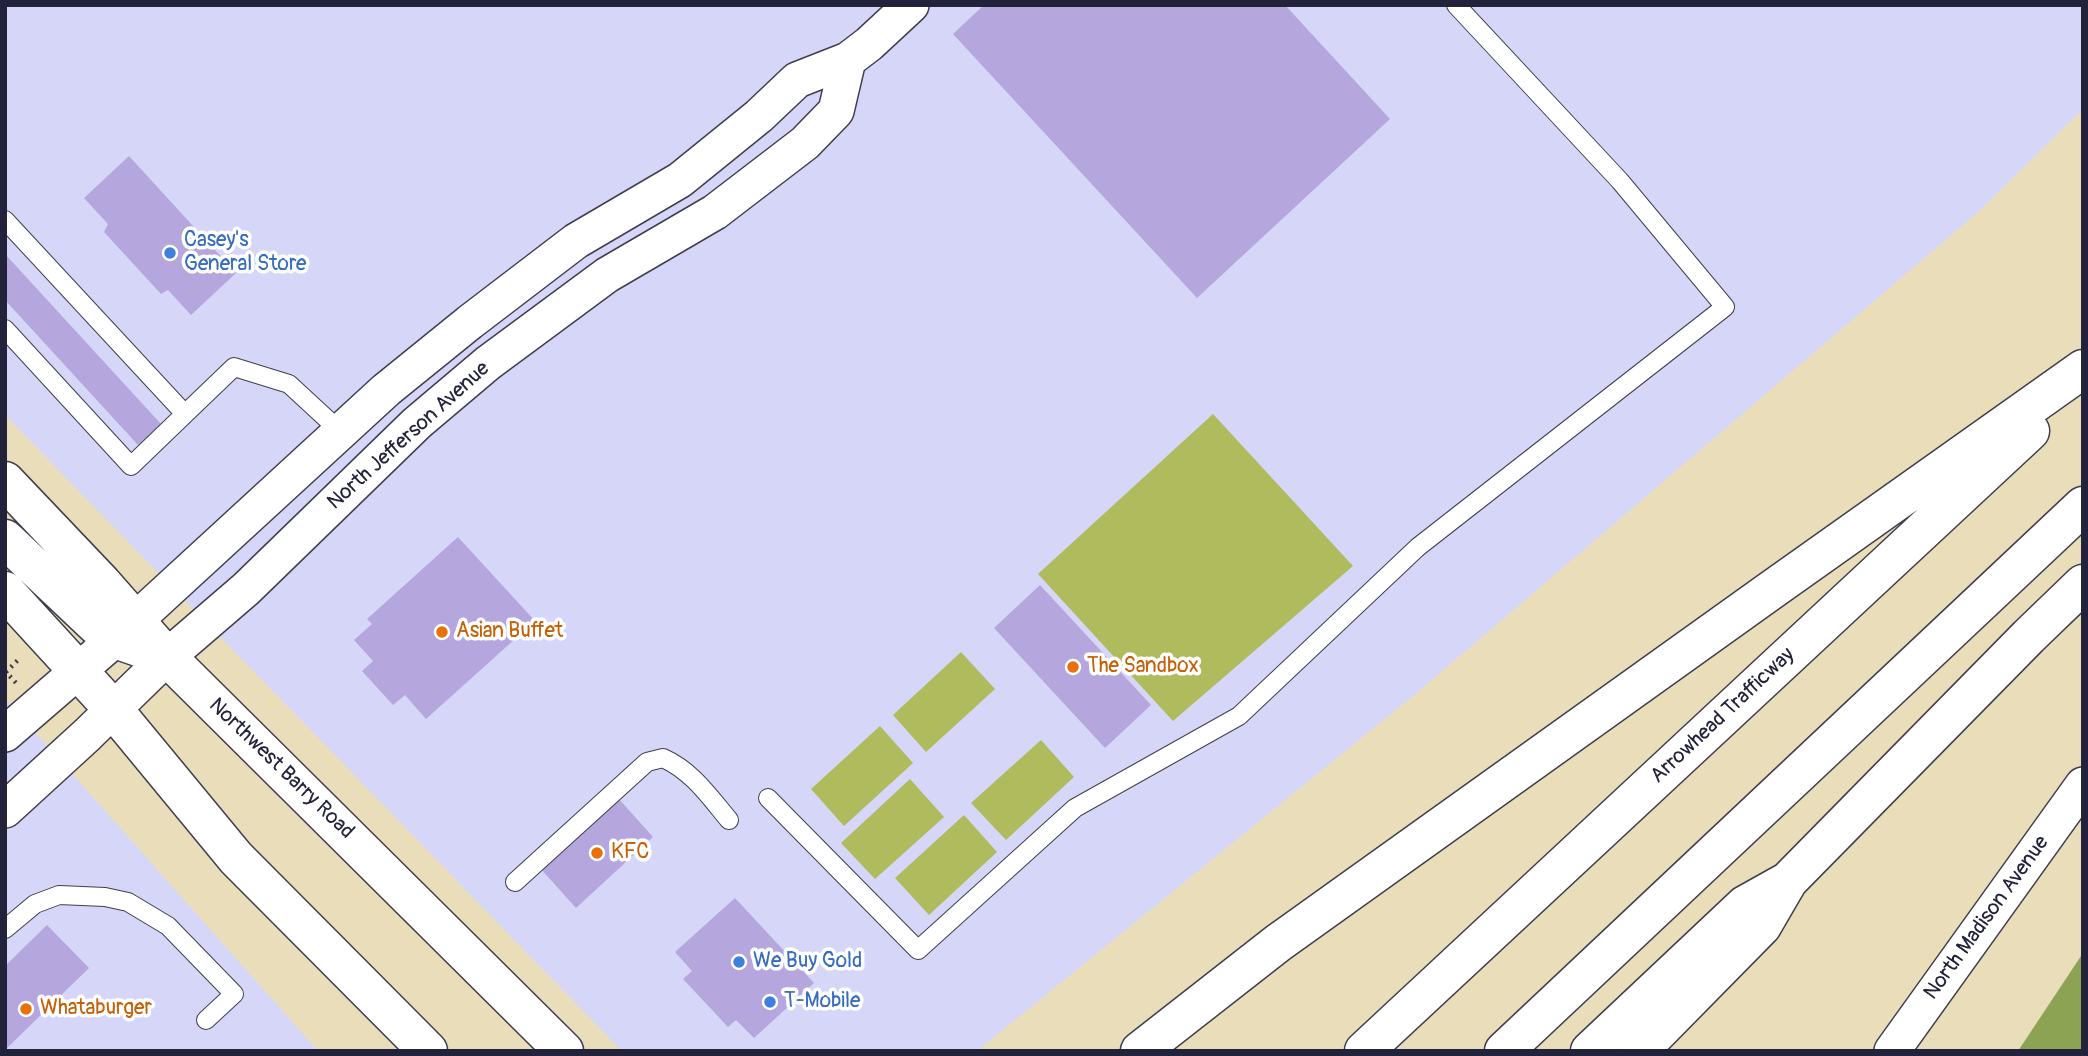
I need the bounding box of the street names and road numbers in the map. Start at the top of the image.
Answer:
street label: North Jefferson Avenue [323,357,495,515]
street label: Arrowhead Trafficway [1646,643,1800,789]
street label: Northwest Barry Road [203,693,359,845]
street label: North Madison Avenue [1919,831,2055,1005]

